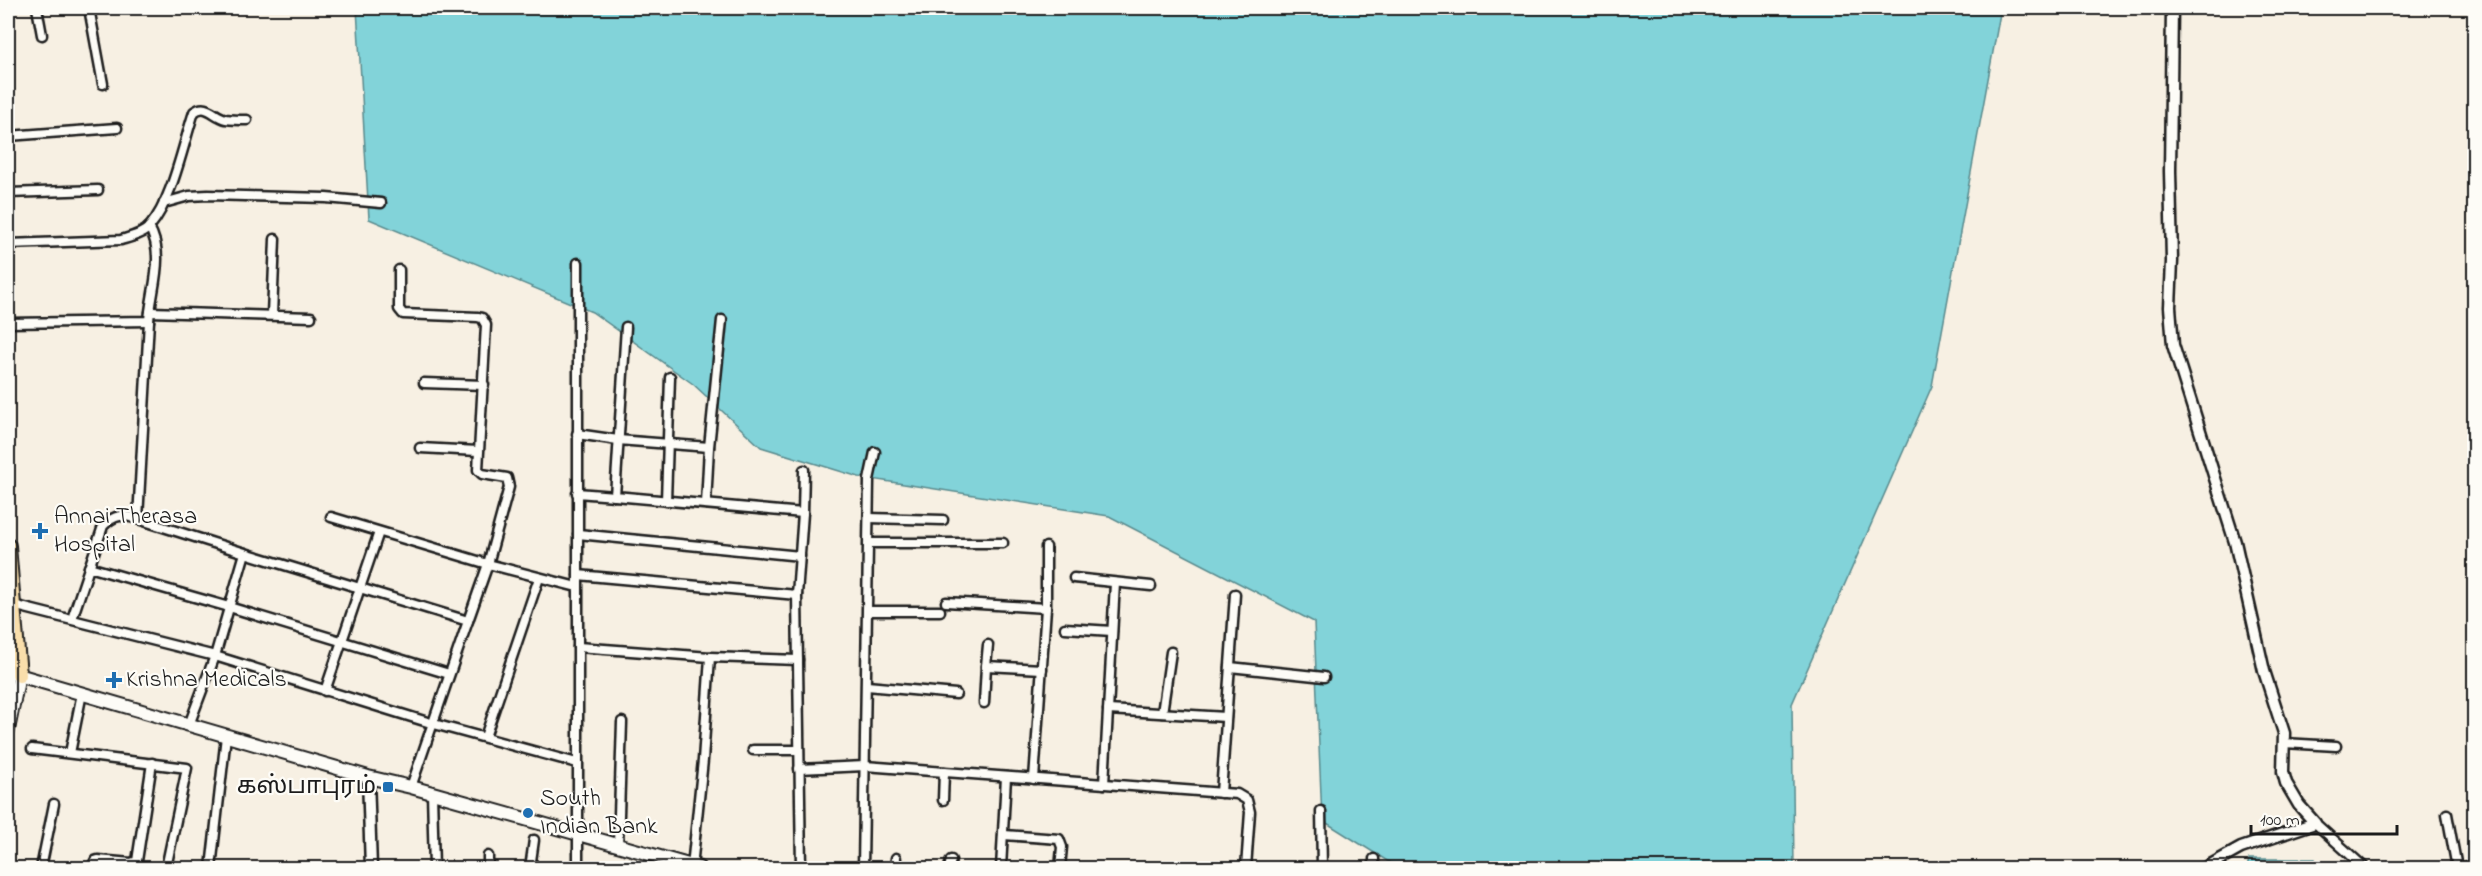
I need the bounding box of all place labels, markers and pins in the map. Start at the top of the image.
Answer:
place label: Annai Therasa Hospital [54,500,197,563]
marker: Annai Therasa Hospital [31,522,49,540]
place label: Krishna Medicals [126,663,287,698]
marker: Krishna Medicals [107,673,121,687]
place label: கஸ்பாபுரம் [237,770,376,805]
marker: கஸ்பாபுரம் [381,780,395,794]
place label: South Indian Bank [540,782,658,845]
marker: South Indian Bank [521,806,535,820]

